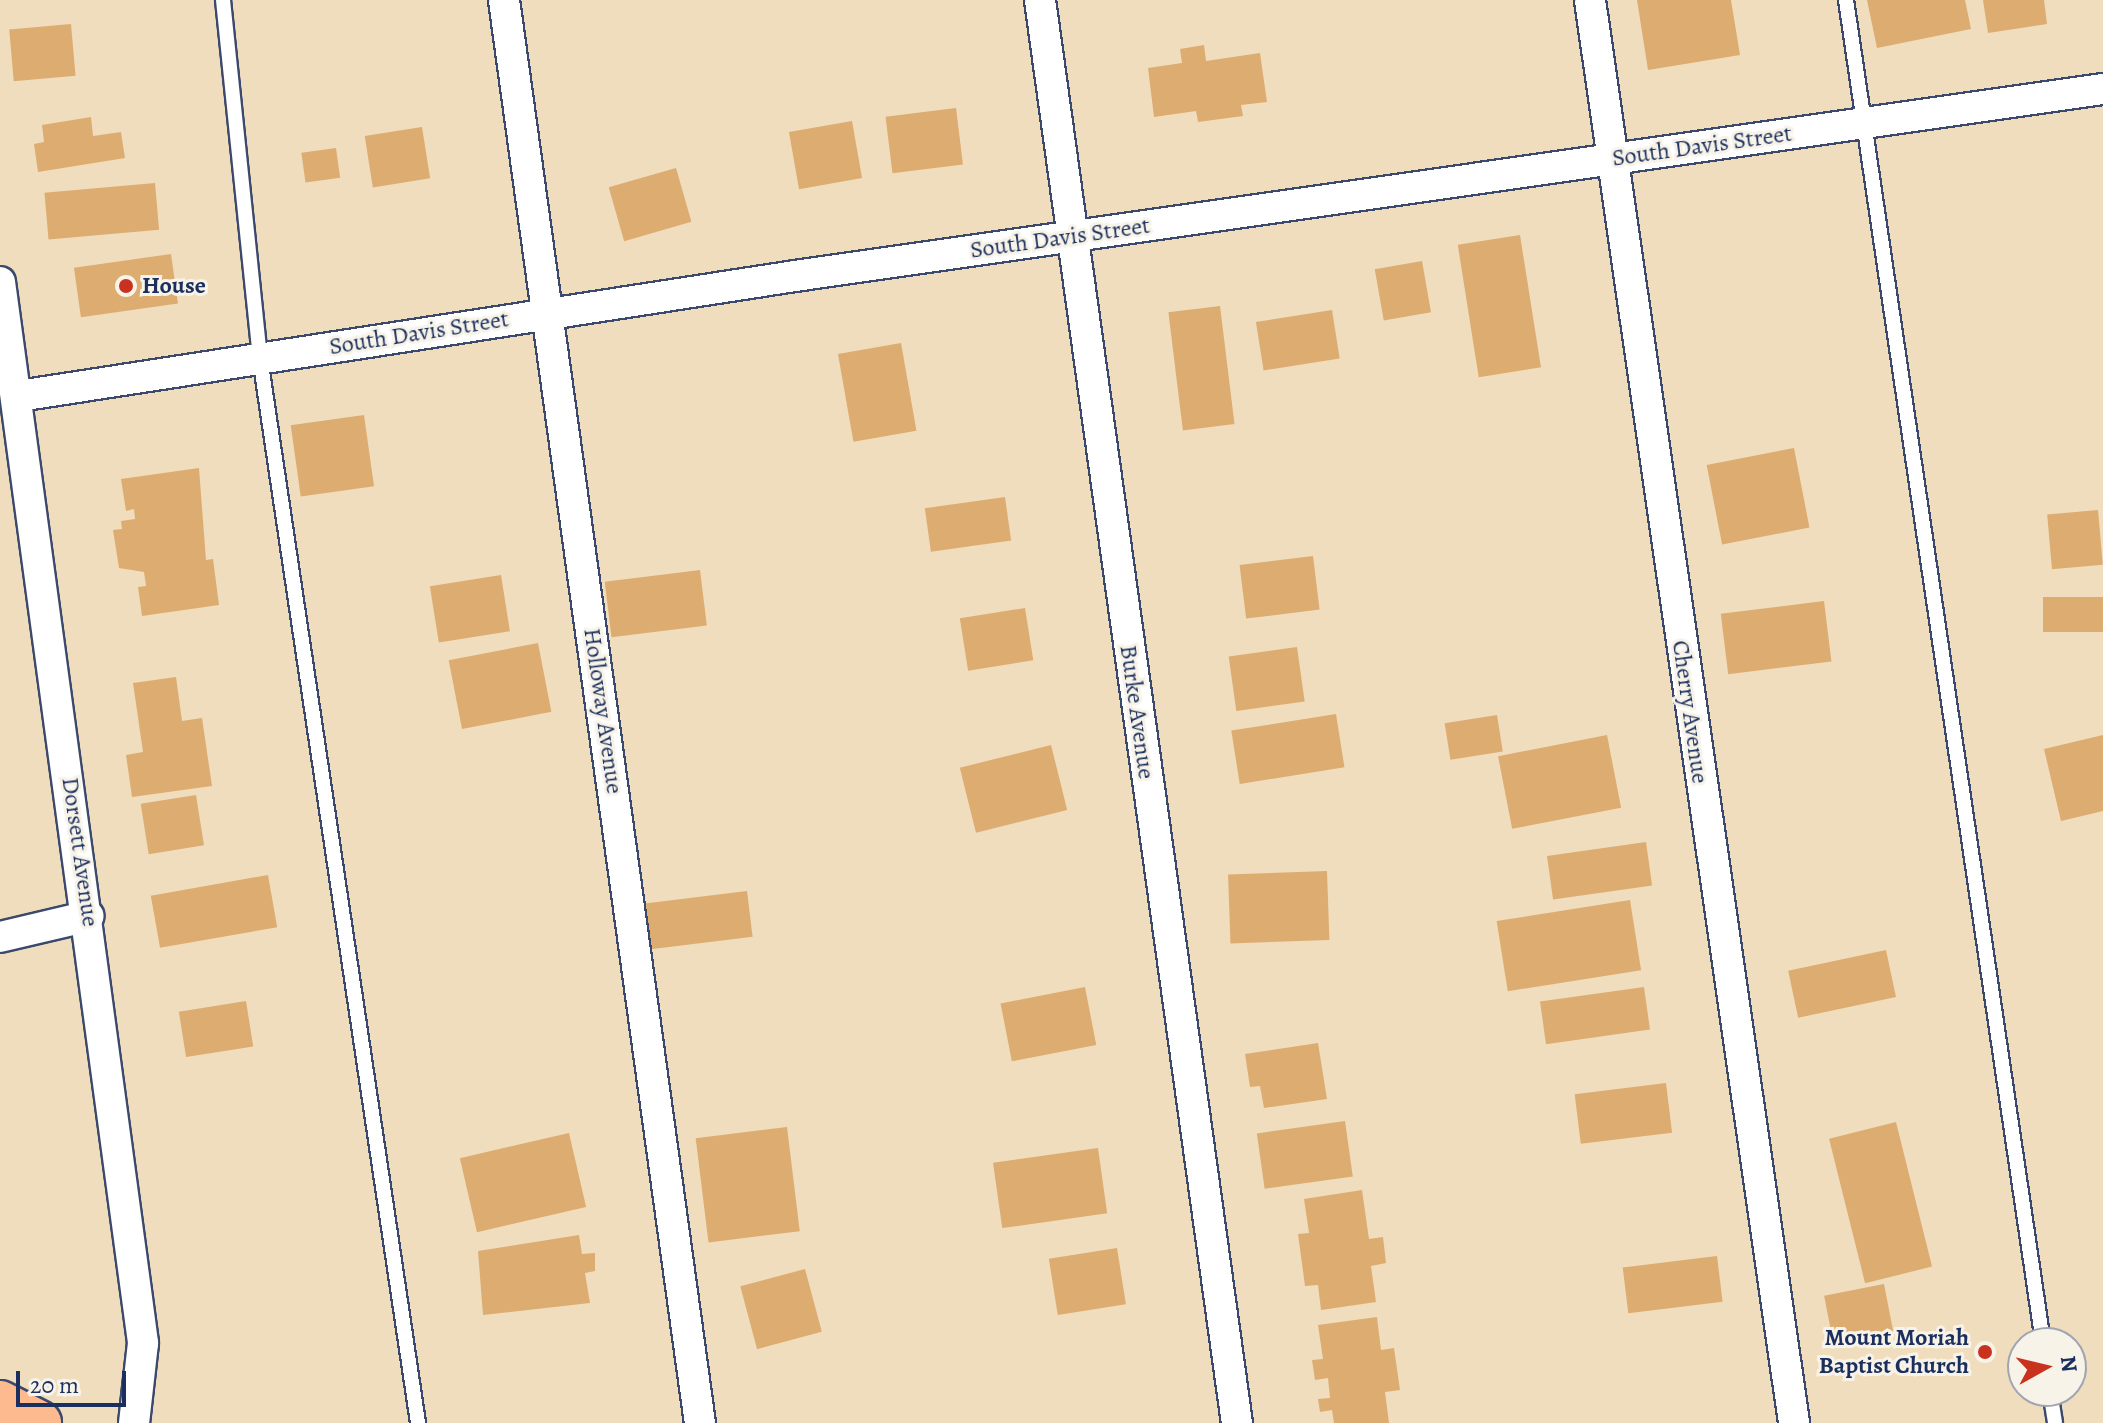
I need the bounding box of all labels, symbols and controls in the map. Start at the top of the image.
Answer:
street label: South Davis Street [1610,119,1794,173]
street label: South Davis Street [968,211,1152,265]
place label: House [142,272,206,300]
marker: House [117,277,135,295]
street label: South Davis Street [327,305,511,361]
street label: Holloway Avenue [577,626,629,796]
street label: Cherry Avenue [1666,639,1714,785]
street label: Burke Avenue [1113,643,1161,781]
street label: Dorsett Avenue [55,775,105,929]
place label: Mount Moriah Baptist Church [1819,1324,1969,1380]
north arrow [2007,1327,2087,1407]
marker: Mount Moriah Baptist Church [1976,1343,1994,1361]
text: N [2053,1354,2085,1374]
scale bar [20,1355,130,1405]
text: 20 m [30,1369,79,1401]

